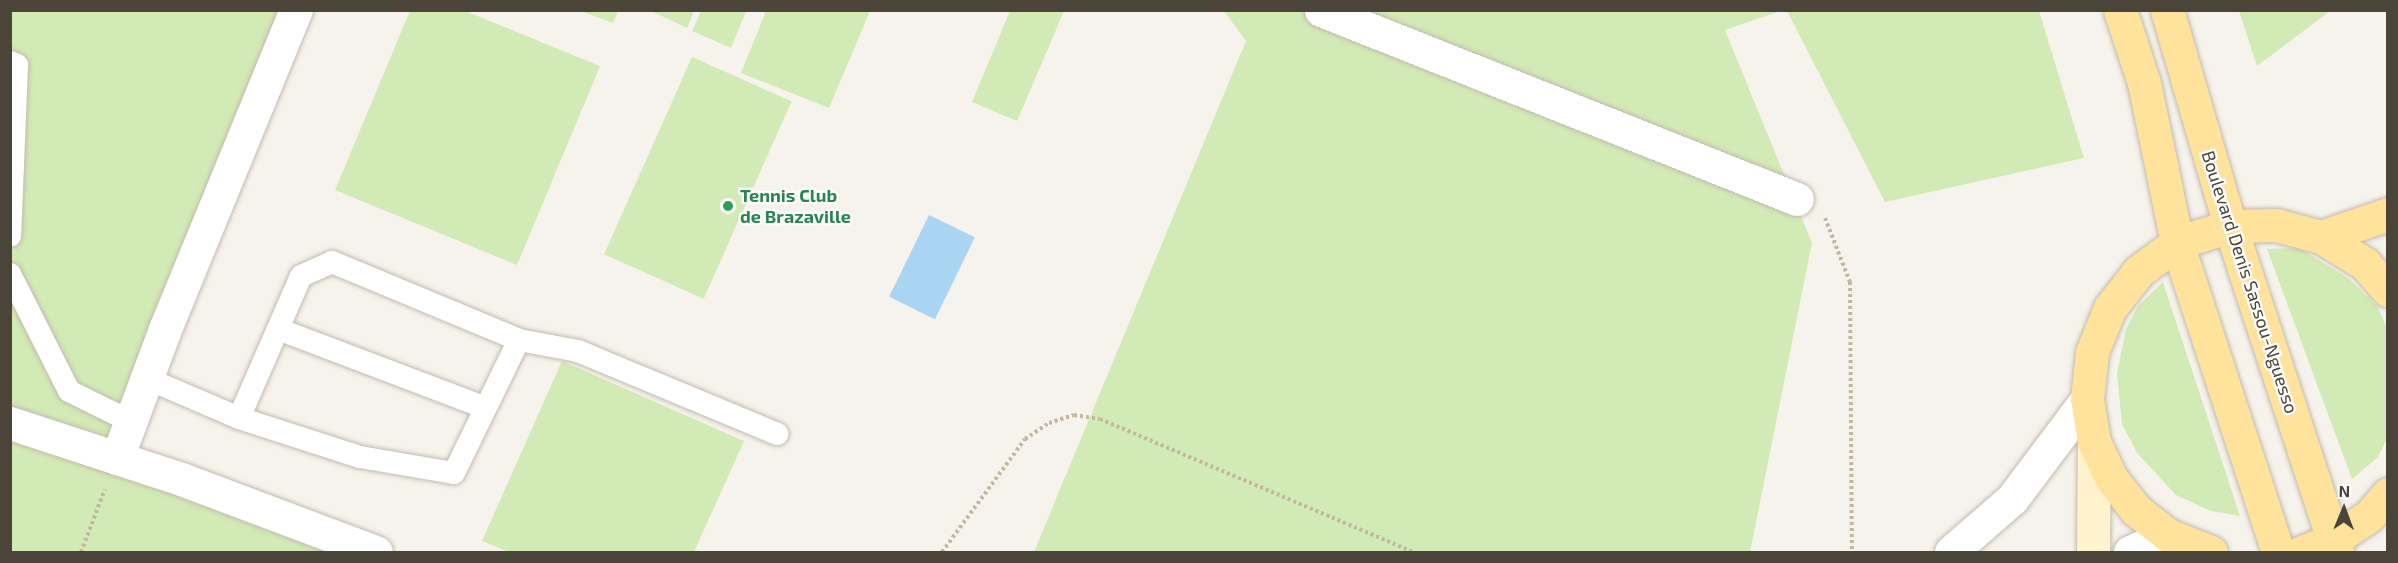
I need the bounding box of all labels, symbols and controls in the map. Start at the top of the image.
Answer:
street label: Boulevard Denis Sassou-Nguesso [2197,148,2303,416]
place label: Tennis Club de Brazaville [740,185,851,228]
marker: Tennis Club de Brazaville [721,199,735,213]
north arrow [2314,479,2374,539]
text: N [2338,481,2350,500]

